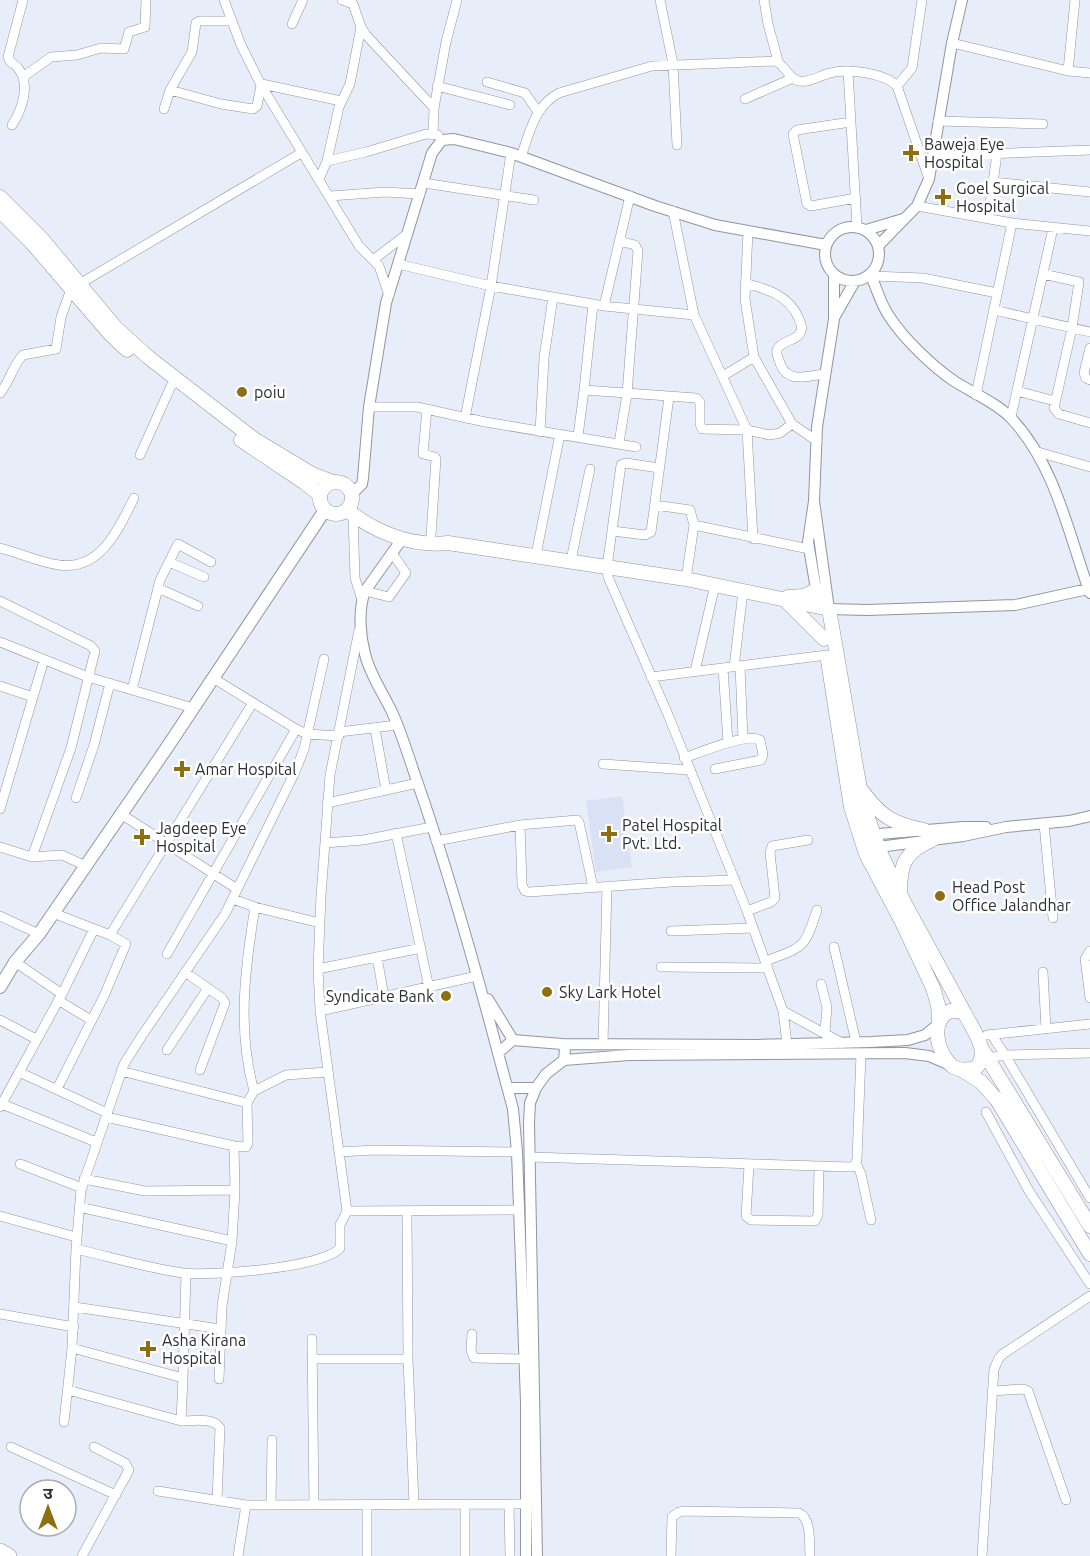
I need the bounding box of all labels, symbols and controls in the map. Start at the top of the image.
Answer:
place label: Baweja Eye Hospital [924,135,1005,171]
marker: Baweja Eye Hospital [902,144,920,162]
place label: Goel Surgical Hospital [956,179,1049,215]
marker: Goel Surgical Hospital [934,188,952,206]
place label: poiu [254,383,286,401]
marker: poiu [235,385,249,399]
marker: Amar Hospital [173,760,191,778]
place label: Amar Hospital [195,760,297,778]
place label: Patel Hospital Pvt. Ltd. [622,816,722,852]
place label: Jagdeep Eye Hospital [156,819,247,855]
marker: Patel Hospital Pvt. Ltd. [600,825,618,843]
marker: Jagdeep Eye Hospital [133,828,151,846]
place label: Head Post Office Jalandhar [952,878,1071,914]
marker: Head Post Office Jalandhar [933,889,947,903]
place label: Sky Lark Hotel [559,983,661,1001]
marker: Sky Lark Hotel [540,985,554,999]
place label: Syndicate Bank [326,987,434,1005]
marker: Syndicate Bank [439,989,453,1003]
place label: Asha Kirana Hospital [162,1331,246,1367]
marker: Asha Kirana Hospital [139,1340,157,1358]
north arrow [18,1478,78,1538]
text: उ [43,1484,53,1502]

